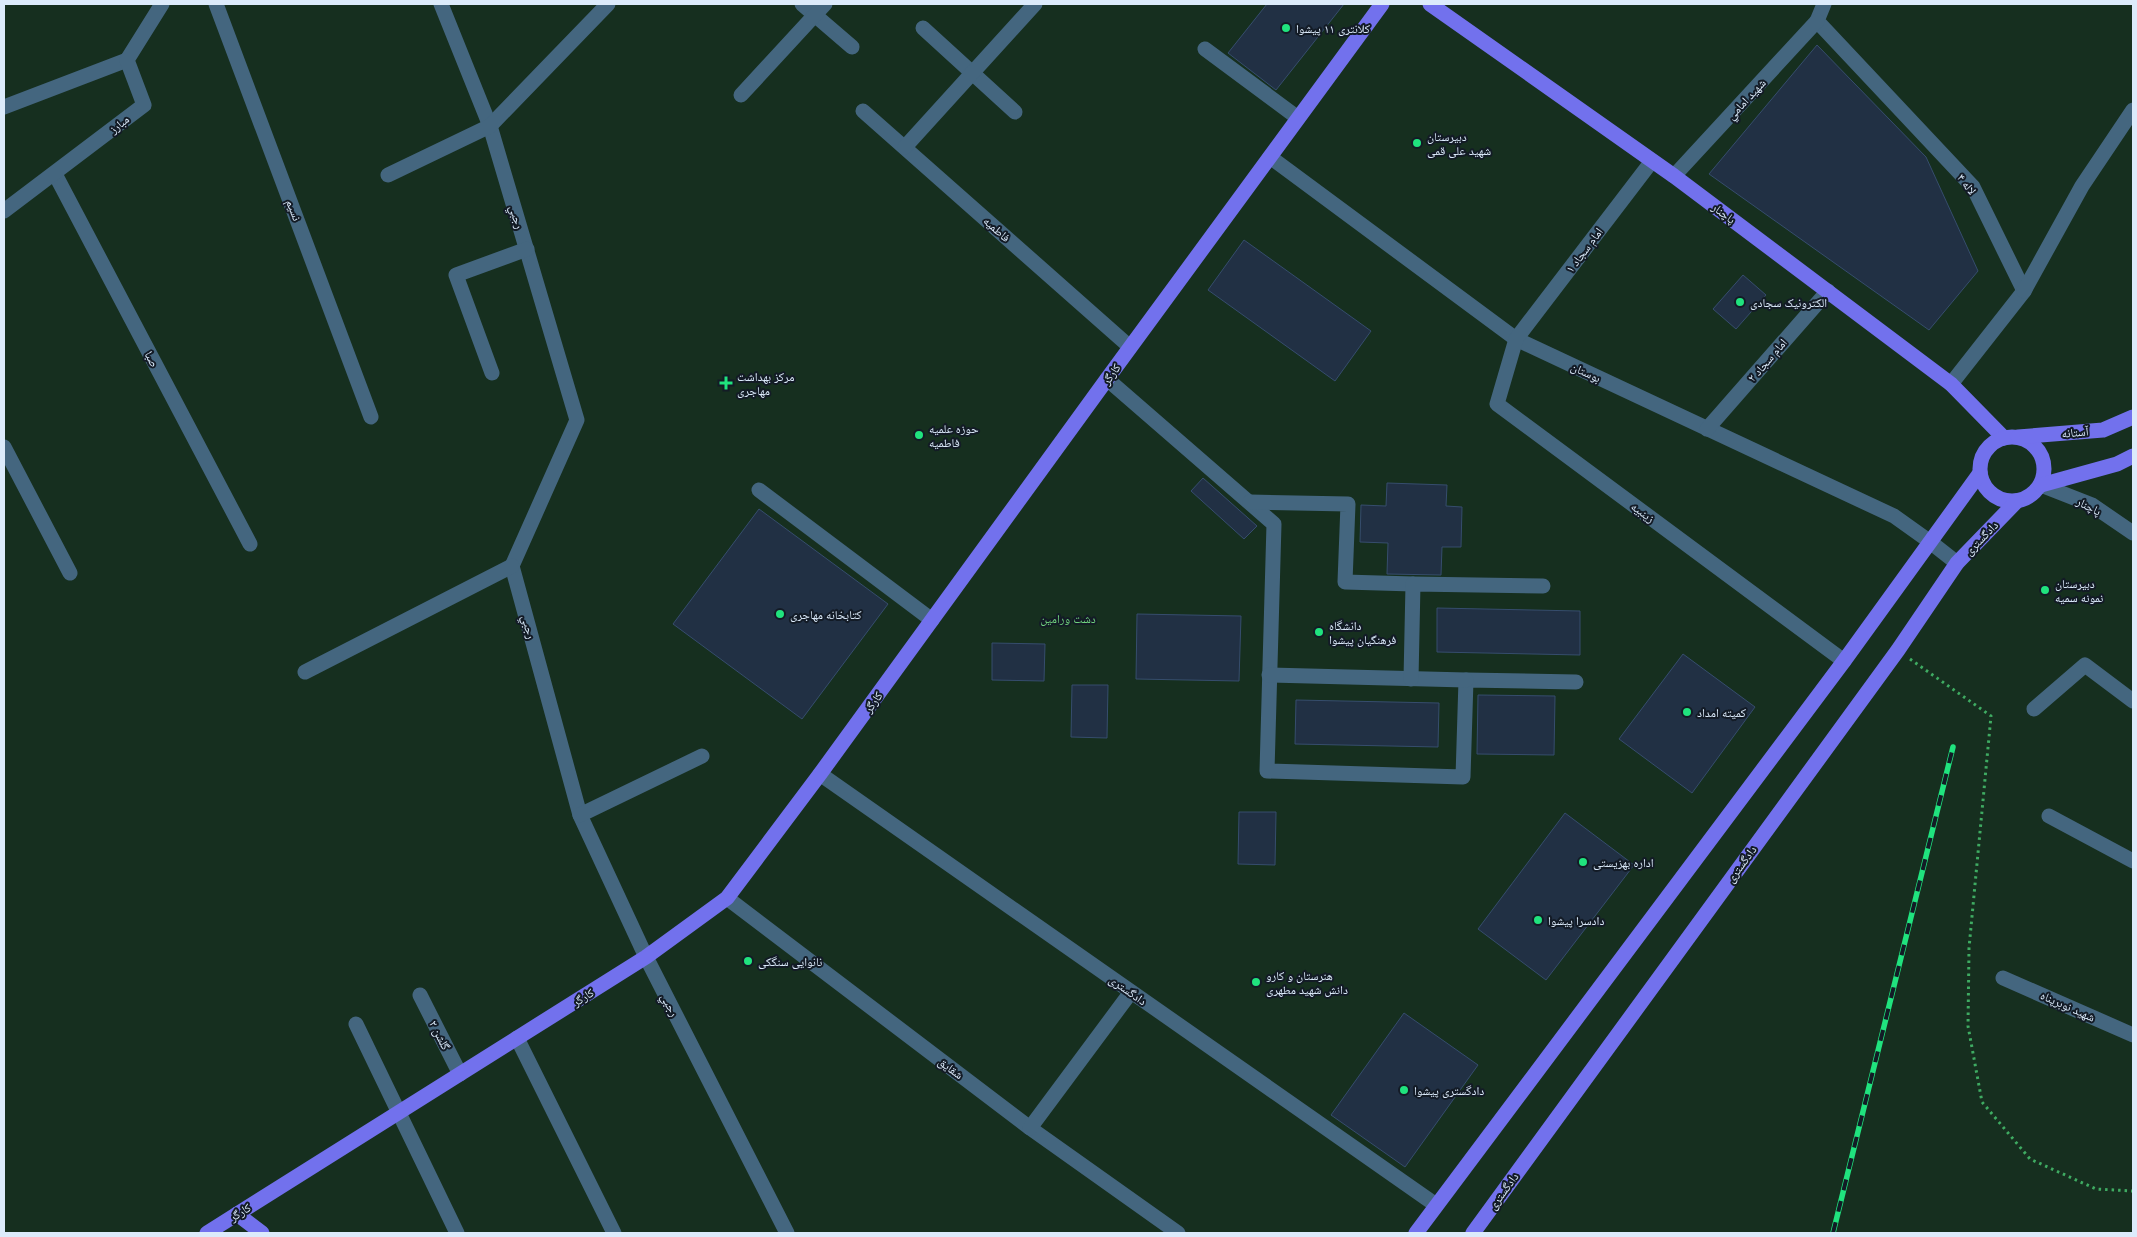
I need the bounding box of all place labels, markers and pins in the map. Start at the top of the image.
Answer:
place label: کلانتری ۱۱ پیشوا [1296,20,1370,37]
marker: کلانتری ۱۱ پیشوا [1280,22,1292,34]
place label: دبیرستان شهید علی قمی [1427,128,1491,159]
marker: دبیرستان شهید علی قمی [1411,137,1423,149]
place label: الکترونیک سجادی [1750,294,1827,311]
marker: الکترونیک سجادی [1734,296,1746,308]
place label: مرکز بهداشت مهاجری [737,368,794,399]
marker: مرکز بهداشت مهاجری [719,376,733,390]
place label: حوزه علمیه فاطمیه [929,420,979,451]
marker: حوزه علمیه فاطمیه [913,429,925,441]
place label: دبیرستان نمونه سمیه [2055,575,2103,606]
marker: دبیرستان نمونه سمیه [2039,584,2051,596]
place label: کتابخانه مهاجری [790,606,862,623]
marker: کتابخانه مهاجری [774,608,786,620]
place label: دانشگاه فرهنگیان پیشوا [1329,617,1396,648]
marker: دانشگاه فرهنگیان پیشوا [1313,626,1325,638]
place label: کمیته امداد [1697,704,1746,721]
marker: کمیته امداد [1681,706,1693,718]
place label: اداره بهزیستی [1593,854,1654,871]
marker: اداره بهزیستی [1577,856,1589,868]
place label: دادسرا پیشوا [1548,912,1604,929]
marker: دادسرا پیشوا [1532,914,1544,926]
place label: نانوایی سنگکی [758,953,822,970]
marker: نانوایی سنگکی [742,955,754,967]
place label: هنرستان و کارو دانش شهید مطهری [1266,967,1348,998]
marker: هنرستان و کارو دانش شهید مطهری [1250,976,1262,988]
place label: دادگستری پیشوا [1414,1082,1484,1099]
marker: دادگستری پیشوا [1398,1084,1410,1096]

